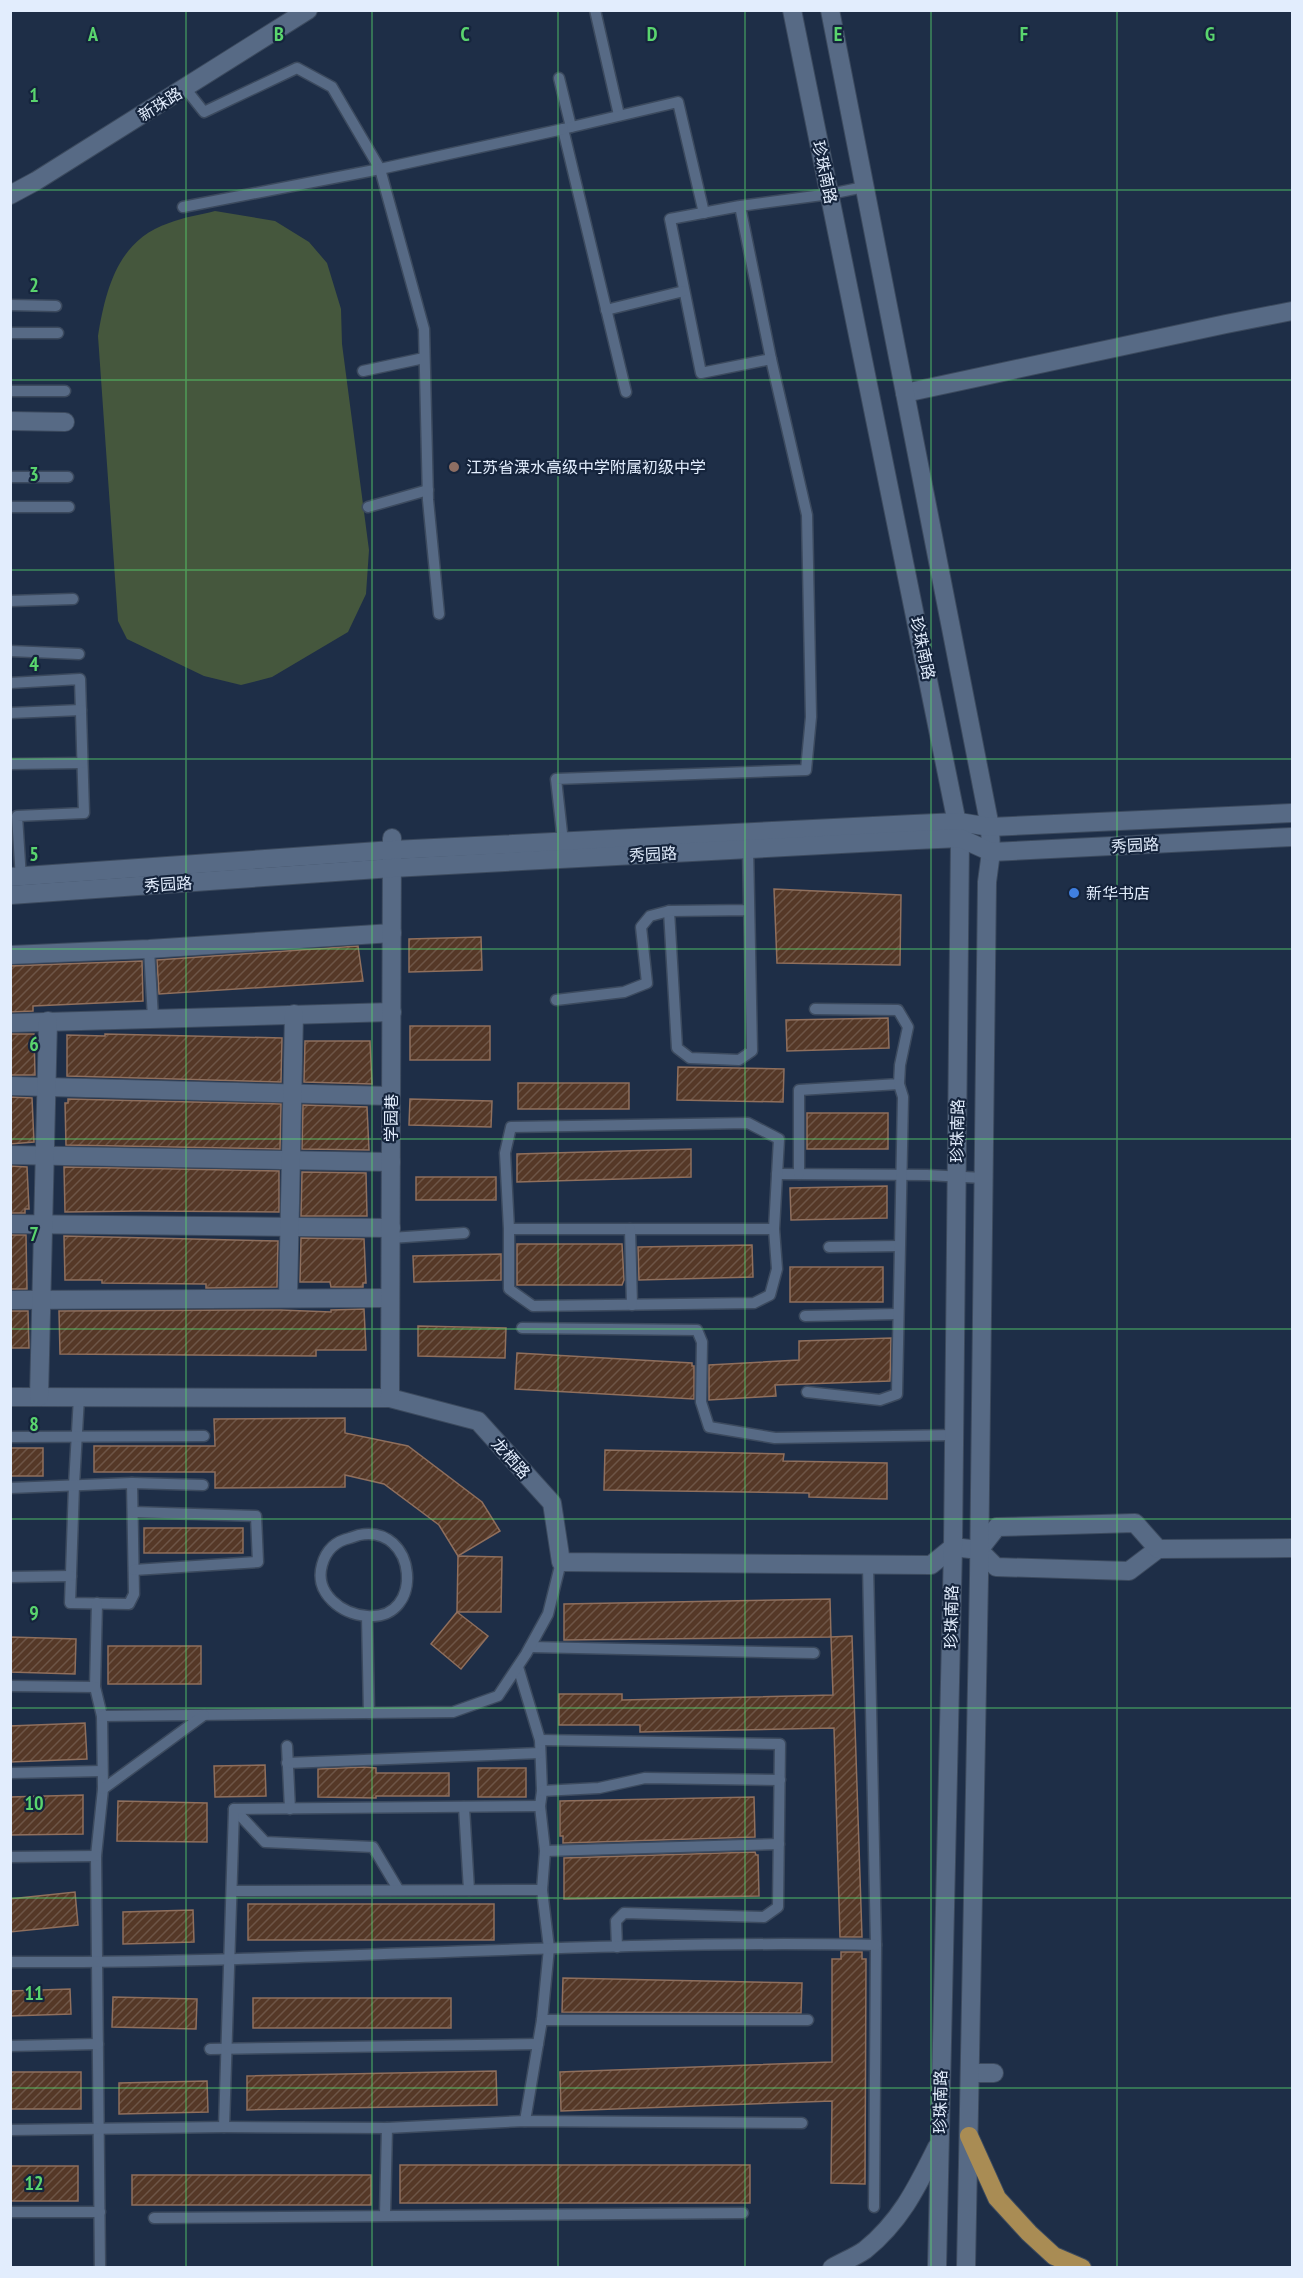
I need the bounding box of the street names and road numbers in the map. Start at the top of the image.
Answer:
street label: 新珠路 [134,83,186,125]
street label: 珍珠南路 [809,139,841,205]
street label: 珍珠南路 [907,615,939,681]
street label: 秀园路 [1111,834,1159,856]
street label: 秀园路 [629,843,677,865]
street label: 秀园路 [143,872,193,896]
street label: 学园巷 [381,1094,401,1142]
street label: 珍珠南路 [946,1099,968,1163]
street label: 龙栖路 [488,1433,534,1483]
street label: 珍珠南路 [940,1585,962,1649]
street label: 珍珠南路 [929,2070,951,2134]

